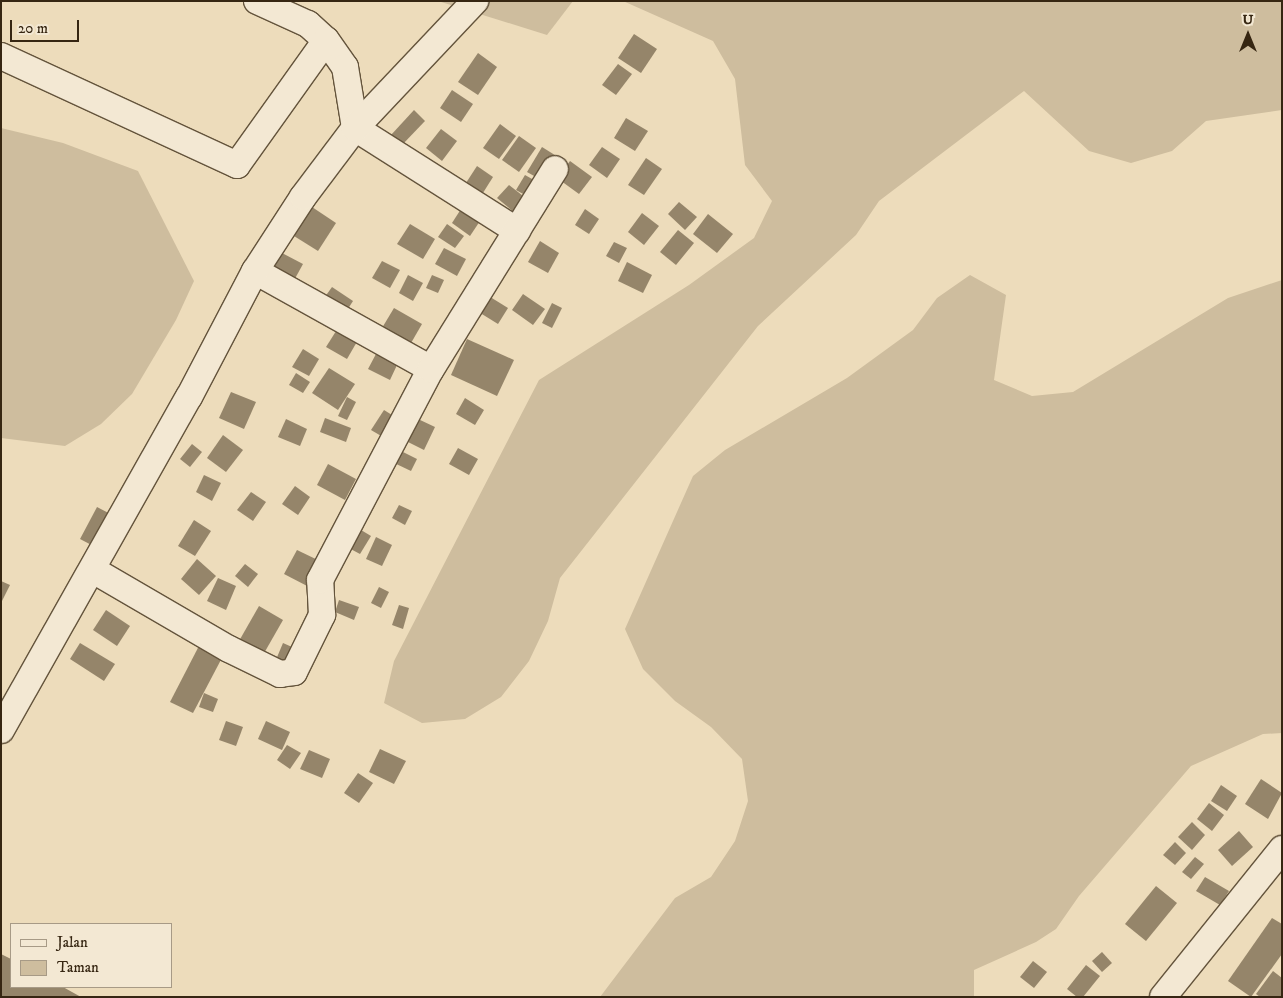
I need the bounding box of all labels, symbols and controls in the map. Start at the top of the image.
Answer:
scale bar [12,10,81,42]
north arrow [1223,10,1273,60]
text: U [1243,11,1253,29]
text: 20 m [18,19,48,38]
legend [10,923,172,988]
text: Jalan [57,933,88,952]
text: Taman [57,958,99,977]

